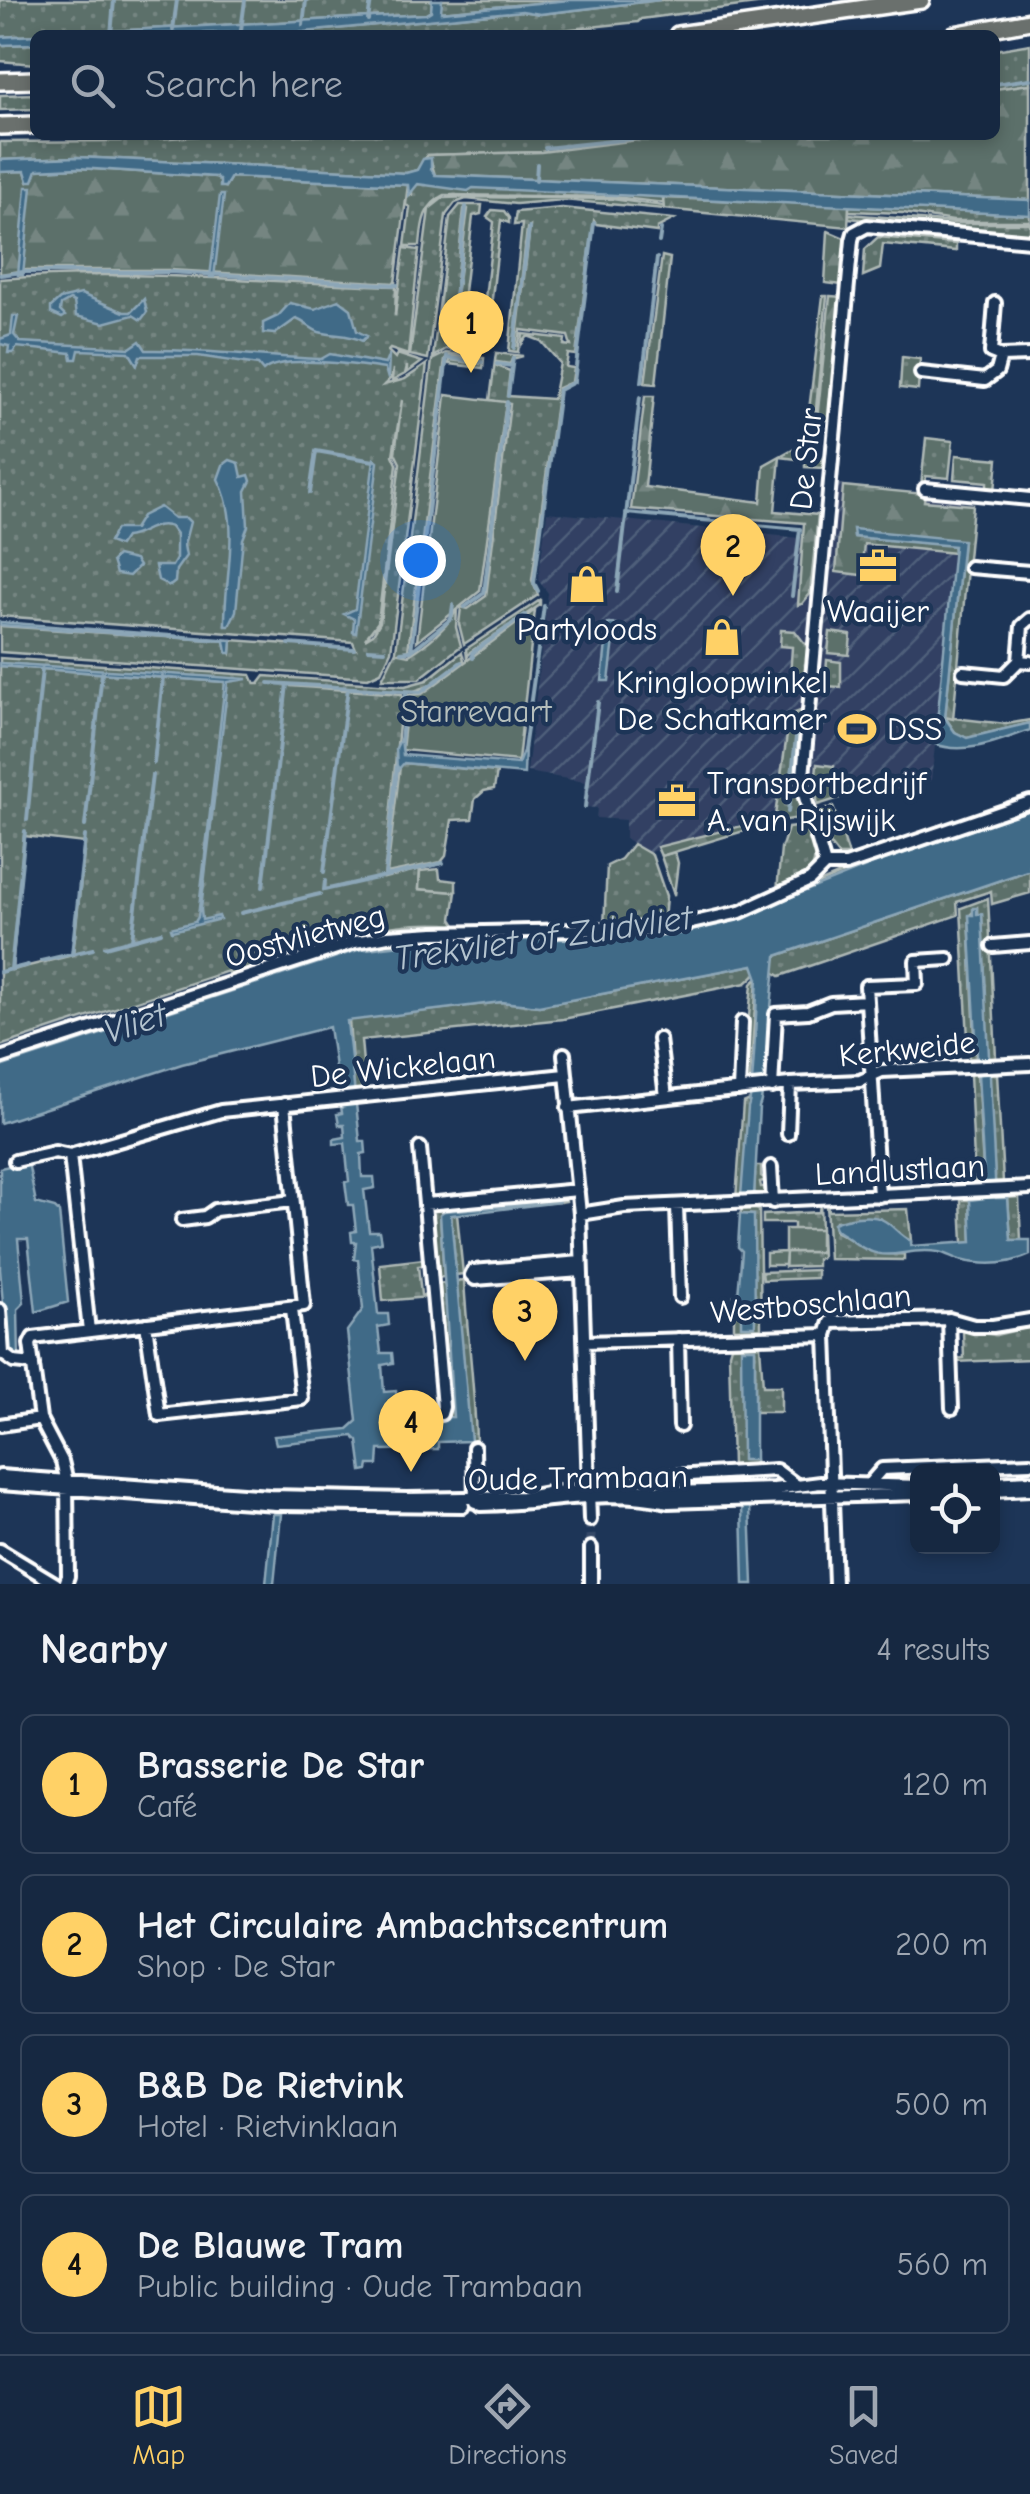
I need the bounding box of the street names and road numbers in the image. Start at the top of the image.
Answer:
street label: De Star [782,406,830,512]
street label: Oostvlietweg [221,897,389,975]
street label: Kerkweide [837,1023,977,1075]
street label: De Wickelaan [309,1039,497,1095]
street label: Landlustlaan [814,1147,986,1193]
street label: Westboschlaan [709,1277,913,1331]
street label: Oude Trambaan [468,1458,688,1498]

